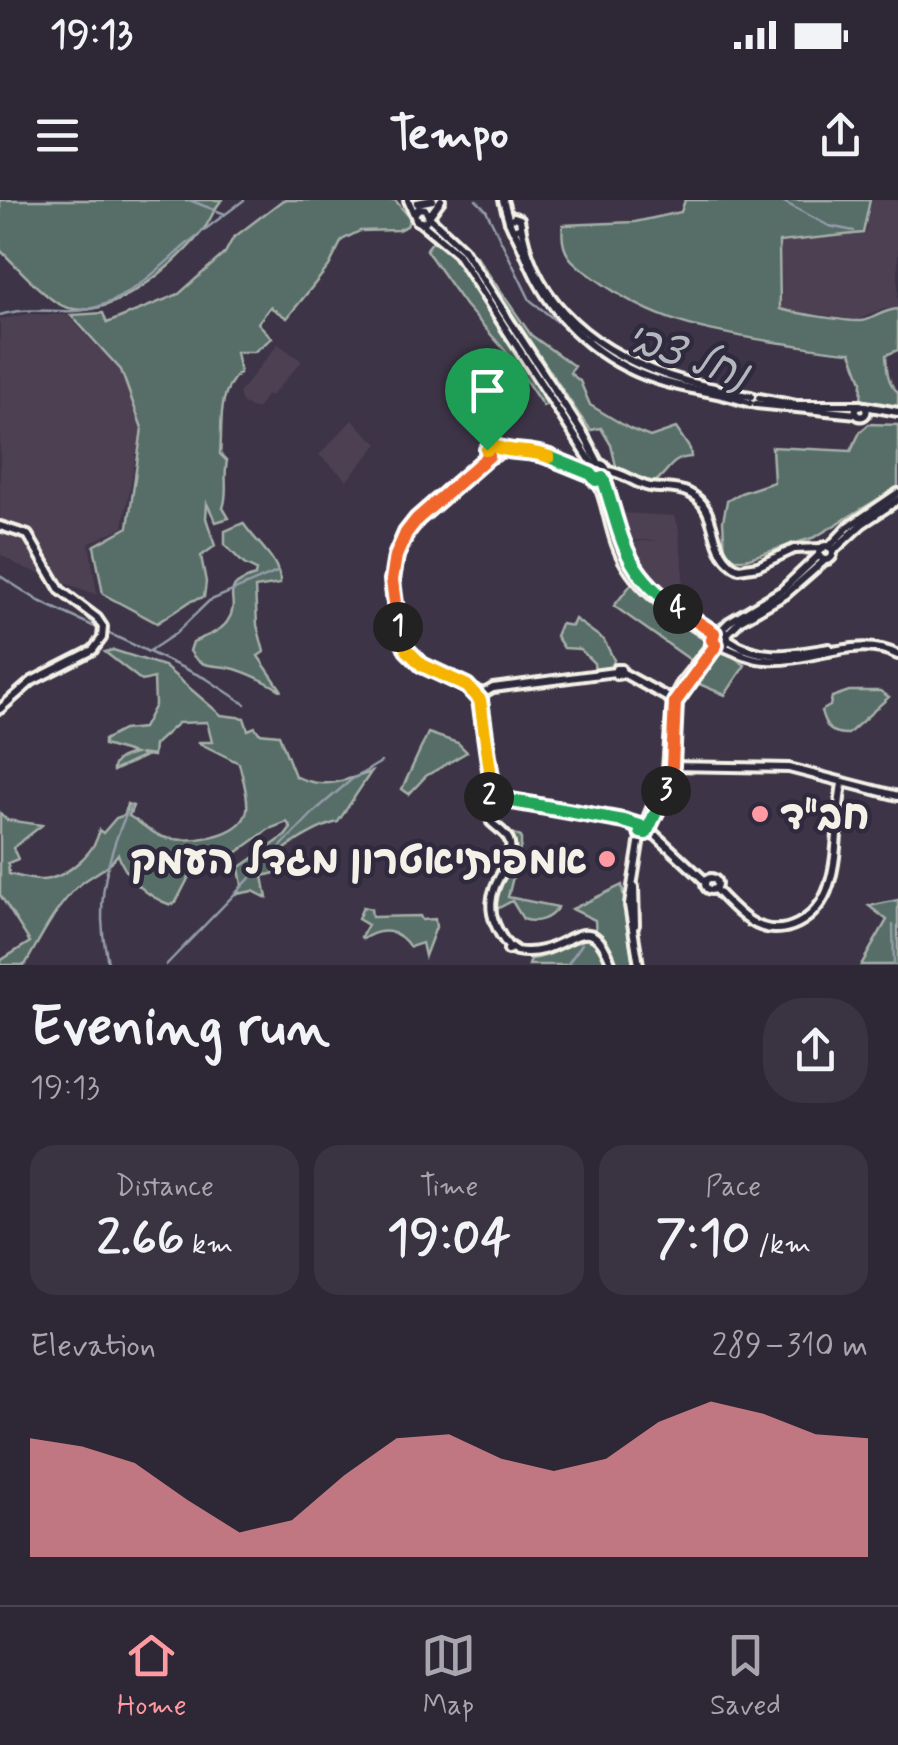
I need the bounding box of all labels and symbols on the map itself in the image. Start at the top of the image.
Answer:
water label: נחל צבי [618,311,758,405]
pin [445,348,530,451]
pin: 4 [653,584,703,634]
pin: 1 [373,602,423,652]
pin: 3 [641,766,691,816]
pin: 2 [464,772,514,822]
place label: חב"ד [780,791,869,843]
marker: חב"ד [749,803,771,825]
place label: אמפיתיאטרון מגדל העמק [130,836,587,888]
marker: אמפיתיאטרון מגדל העמק [596,848,618,870]

